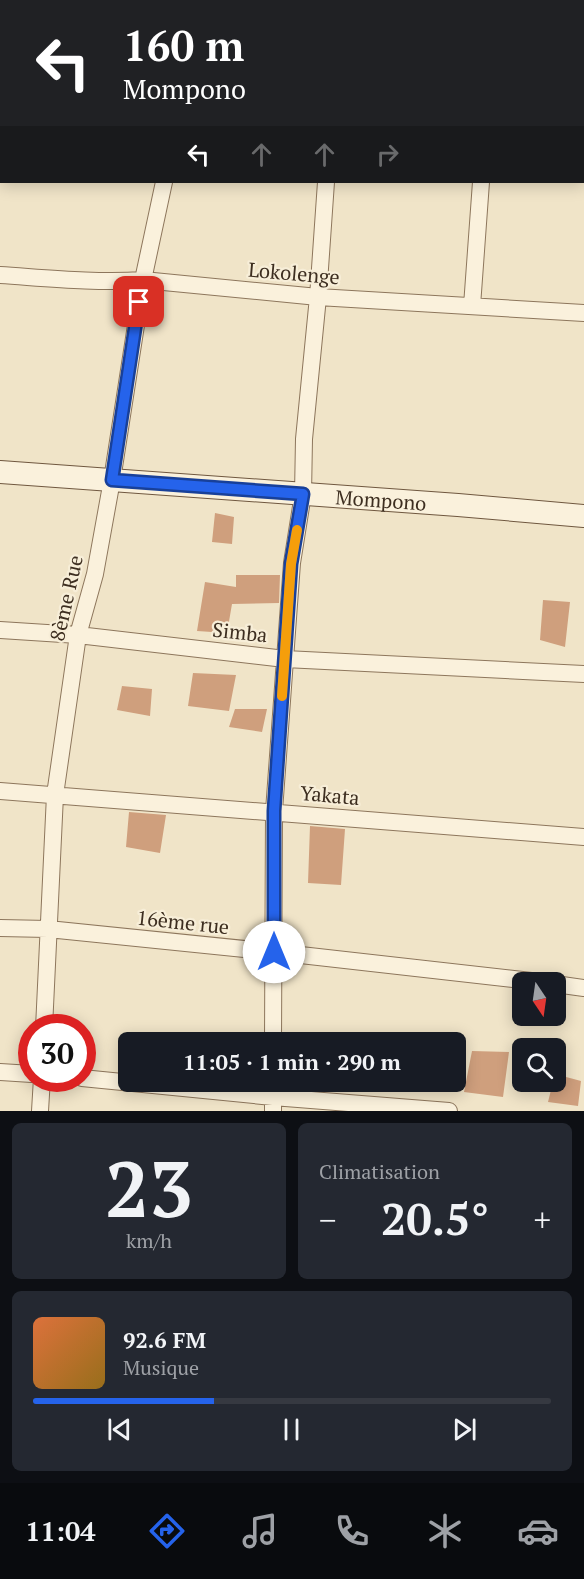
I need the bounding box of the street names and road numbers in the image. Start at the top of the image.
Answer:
street label: Lokolenge [247,256,341,290]
street label: Mompono [335,483,427,516]
street label: 8ème Rue [43,552,89,644]
street label: Simba [211,616,269,648]
street label: Yakata [299,779,361,811]
street label: 16ème rue [135,904,231,940]

